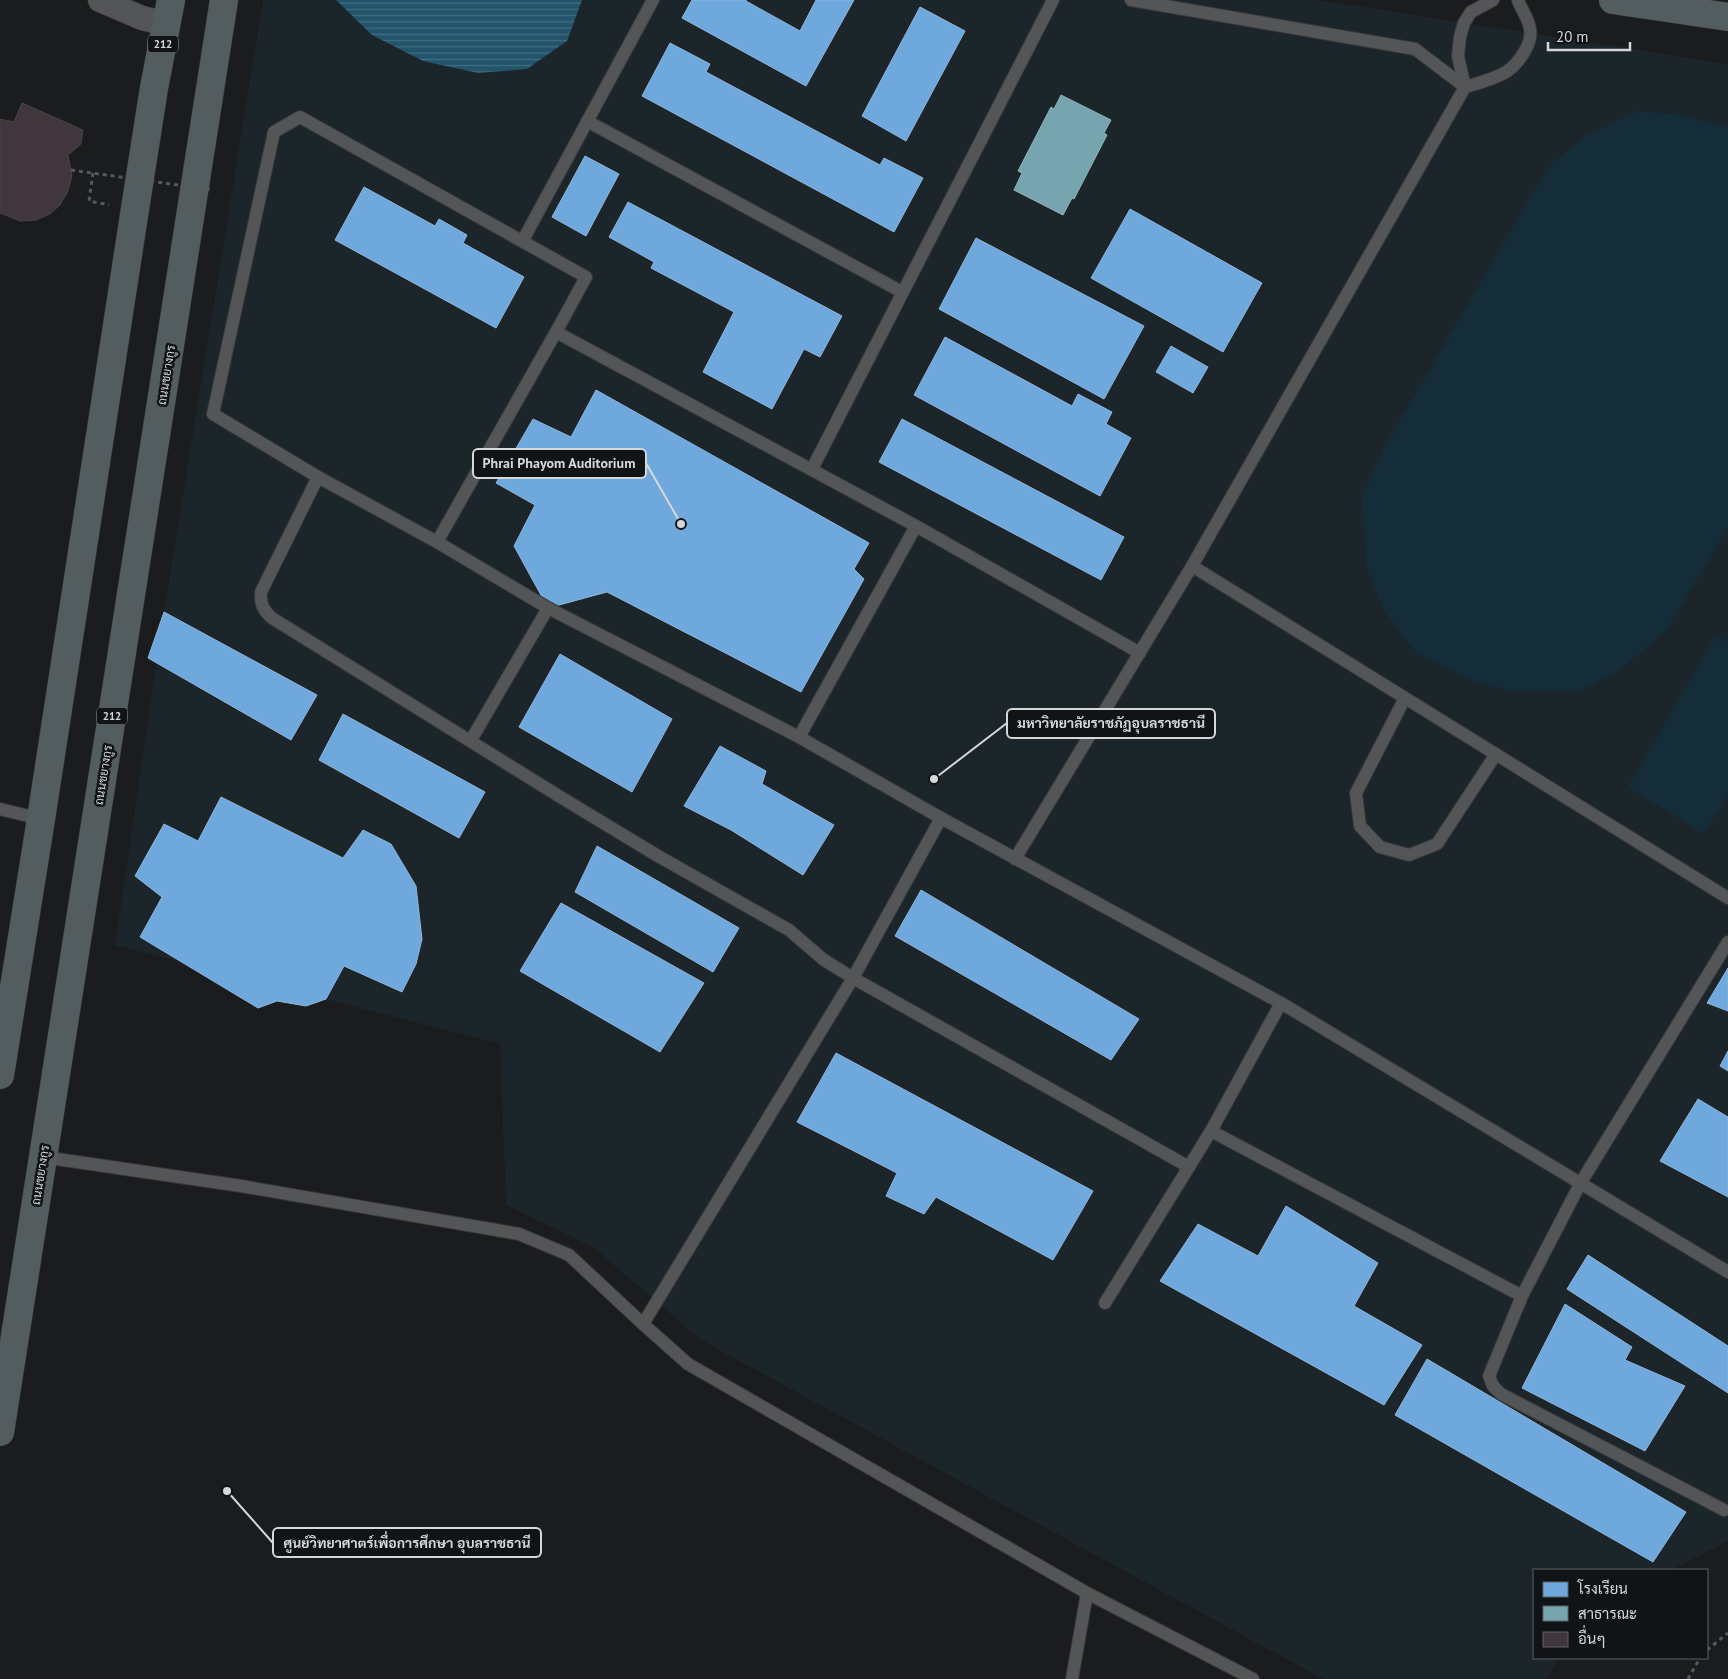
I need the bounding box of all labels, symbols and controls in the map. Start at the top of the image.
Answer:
scale bar [1548,20,1630,52]
text: 20 m [1556,27,1589,46]
road number: 212 [148,36,178,52]
street label: ถนนชยางกูร [154,344,179,406]
callout: Phrai Phayom Auditorium [473,449,646,478]
text: Phrai Phayom Auditorium [483,454,635,472]
road number: 212 [97,708,127,724]
callout: มหาวิทยาลัยราชภัฏอุบลราชธานี [1007,709,1215,738]
text: มหาวิทยาลัยราชภัฏอุบลราชธานี [1017,714,1205,734]
street label: ถนนชยางกูร [91,744,116,806]
street label: ถนนชยางกูร [28,1144,53,1206]
callout: ศูนย์วิทยาศาตร์เพื่อการศึกษา อุบลราชธานี [273,1528,541,1557]
text: ศูนย์วิทยาศาตร์เพื่อการศึกษา อุบลราชธานี [283,1531,531,1554]
legend [1533,1569,1708,1659]
text: โรงเรียน [1577,1579,1628,1598]
text: สาธารณะ [1578,1604,1637,1623]
text: อื่นๆ [1578,1624,1606,1648]

